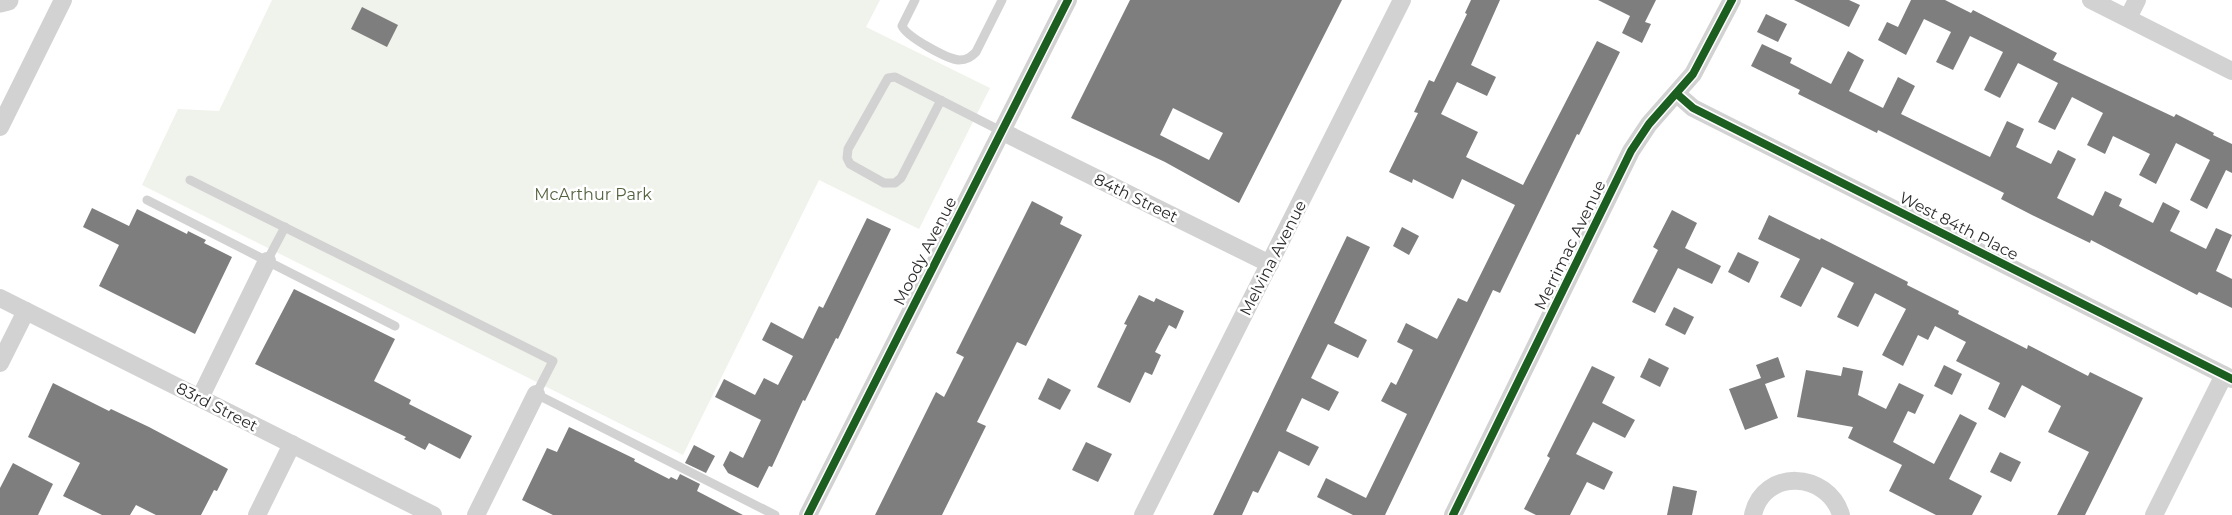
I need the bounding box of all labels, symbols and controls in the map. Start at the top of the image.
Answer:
street label: 84th Street [1091,170,1181,227]
street label: Merrimac Avenue [1530,177,1610,313]
park label: McArthur Park [534,185,652,204]
street label: West 84th Place [1896,188,2022,264]
street label: Moody Avenue [889,194,961,308]
street label: Melvina Avenue [1236,197,1310,319]
street label: 83rd Street [173,378,261,436]

